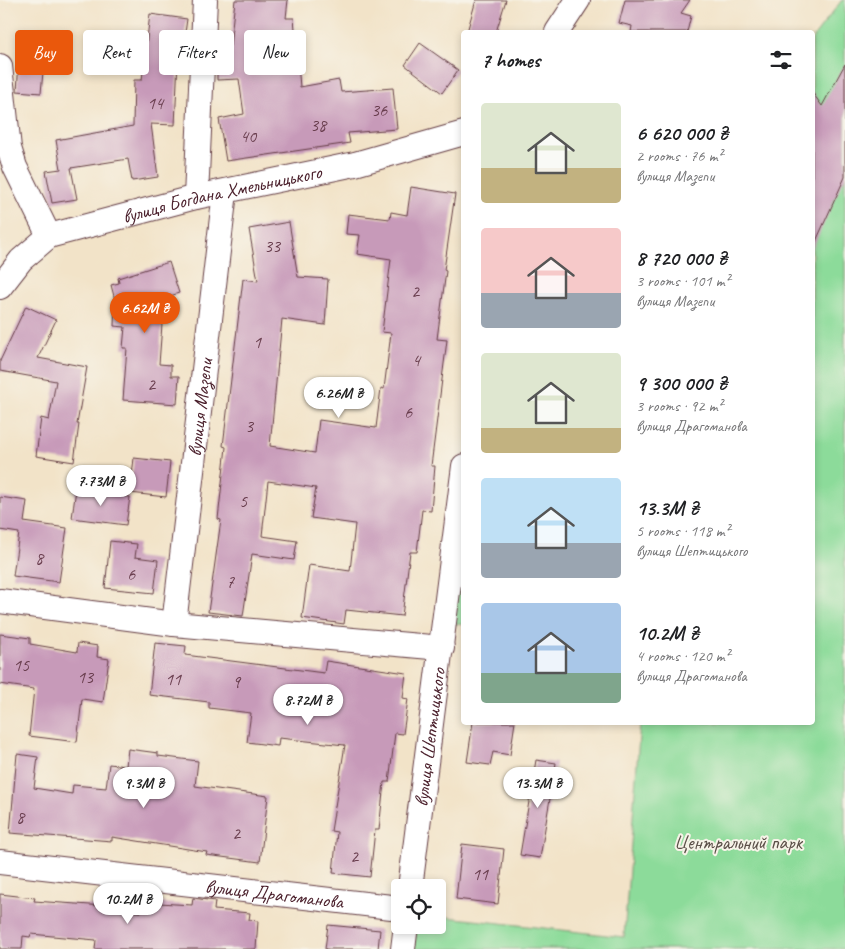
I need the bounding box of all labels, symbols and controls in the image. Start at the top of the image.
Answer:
chip: Buy [15,30,73,75]
chip: Rent [83,30,149,75]
chip: Filters [159,30,234,75]
chip: New [244,30,306,75]
icon: filters [767,46,795,74]
text: 7 homes [481,47,540,73]
house number: 14 [147,92,165,114]
house number: 36 [371,99,388,121]
house number: 38 [310,114,328,136]
text: 6 620 000 ₴ [636,120,728,146]
icon: home [521,123,581,183]
house number: 40 [240,125,258,147]
text: 2 rooms · 76 m² [636,146,722,166]
street label: вулиця Богдана Хмельницького [119,159,324,229]
text: вулиця Мазепи [636,166,714,186]
house number: 33 [264,235,282,257]
text: 8 720 000 ₴ [636,245,727,271]
icon: home [521,248,581,308]
text: 3 rooms · 101 m² [636,271,730,291]
house number: 2 [411,280,421,302]
text: вулиця Мазепи [636,291,714,311]
pin: 6.62M ₴ [99,292,191,334]
text: 6.62M ₴ [121,298,169,318]
house number: 1 [253,331,262,353]
house number: 4 [412,349,422,371]
street label: вулиця Мазепи [181,356,218,458]
text: 9 300 000 ₴ [636,370,727,396]
house number: 2 [147,373,157,395]
icon: home [521,373,581,433]
pin: 6.26M ₴ [293,376,385,419]
text: 6.26M ₴ [315,383,363,403]
text: 3 rooms · 92 m² [636,396,722,416]
house number: 6 [404,401,413,423]
house number: 3 [245,415,255,437]
text: вулиця Драгоманова [636,416,747,436]
pin: 7.73M ₴ [55,464,147,507]
text: 7.73M ₴ [77,471,125,491]
house number: 5 [239,490,248,512]
text: 13.3M ₴ [636,495,699,521]
icon: home [521,498,581,558]
text: 5 rooms · 118 m² [636,521,730,541]
text: вулиця Шептицького [636,541,748,561]
house number: 8 [35,547,45,569]
house number: 6 [127,563,136,585]
house number: 7 [226,571,235,593]
text: 10.2M ₴ [636,620,699,646]
icon: home [521,623,581,683]
text: 4 rooms · 120 m² [636,646,730,666]
house number: 15 [13,654,30,676]
house number: 13 [77,666,95,688]
street label: вулиця Шептицького [408,666,451,808]
text: вулиця Драгоманова [636,666,747,686]
house number: 11 [165,668,182,690]
house number: 9 [232,671,242,693]
pin: 8.72M ₴ [262,684,354,726]
text: 8.72M ₴ [284,690,332,710]
pin: 9.3M ₴ [103,766,185,809]
pin: 13.3M ₴ [492,766,584,809]
text: 9.3M ₴ [124,773,164,793]
text: 13.3M ₴ [514,773,562,793]
house number: 8 [16,806,26,828]
house number: 2 [232,822,242,844]
park label: Центральний парк [674,830,804,855]
house number: 2 [350,845,360,867]
house number: 11 [472,863,489,885]
street label: вулиця Драгоманова [204,873,346,914]
map controls [391,879,446,934]
button: locate [391,879,446,934]
pin: 10.2M ₴ [82,882,174,925]
text: 10.2M ₴ [104,889,152,909]

